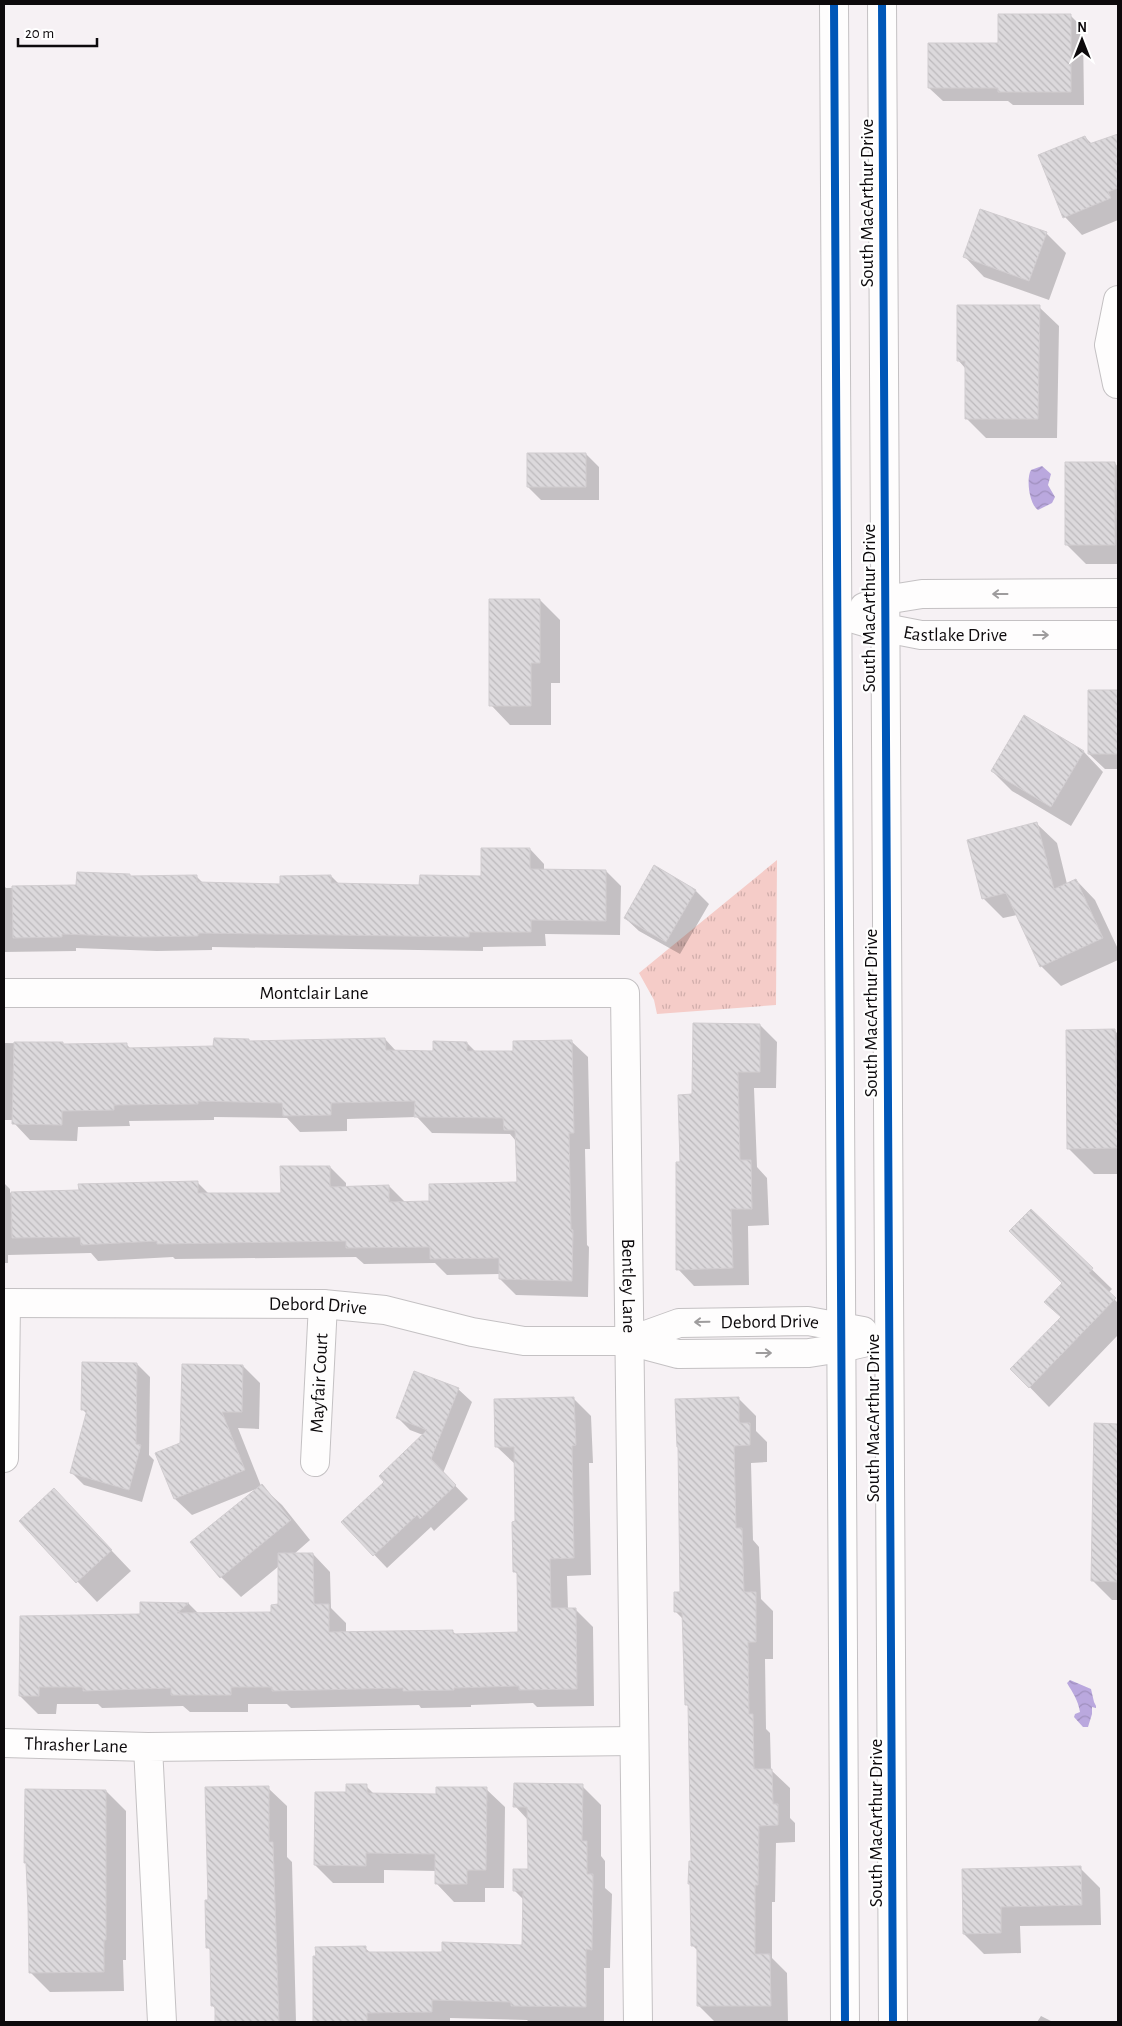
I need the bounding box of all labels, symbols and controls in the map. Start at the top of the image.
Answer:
scale bar [18,15,96,47]
north arrow [1057,15,1107,65]
text: N [1077,21,1087,35]
text: 20 m [25,26,54,41]
street label: South MacArthur Drive [858,119,877,287]
street label: South MacArthur Drive [860,524,879,692]
one-way arrow [992,589,1008,599]
street label: Eastlake Drive [902,622,1007,645]
one-way arrow [1032,630,1049,640]
street label: South MacArthur Drive [862,929,881,1097]
street label: Montclair Lane [259,984,369,1003]
street label: Bentley Lane [619,1239,639,1333]
street label: Debord Drive [269,1294,368,1318]
street label: Debord Drive [720,1311,821,1332]
one-way arrow [694,1318,710,1327]
street label: Mayfair Court [307,1333,331,1434]
street label: South MacArthur Drive [864,1334,883,1502]
one-way arrow [756,1348,772,1358]
street label: Thrasher Lane [24,1734,128,1756]
street label: South MacArthur Drive [867,1739,886,1907]

